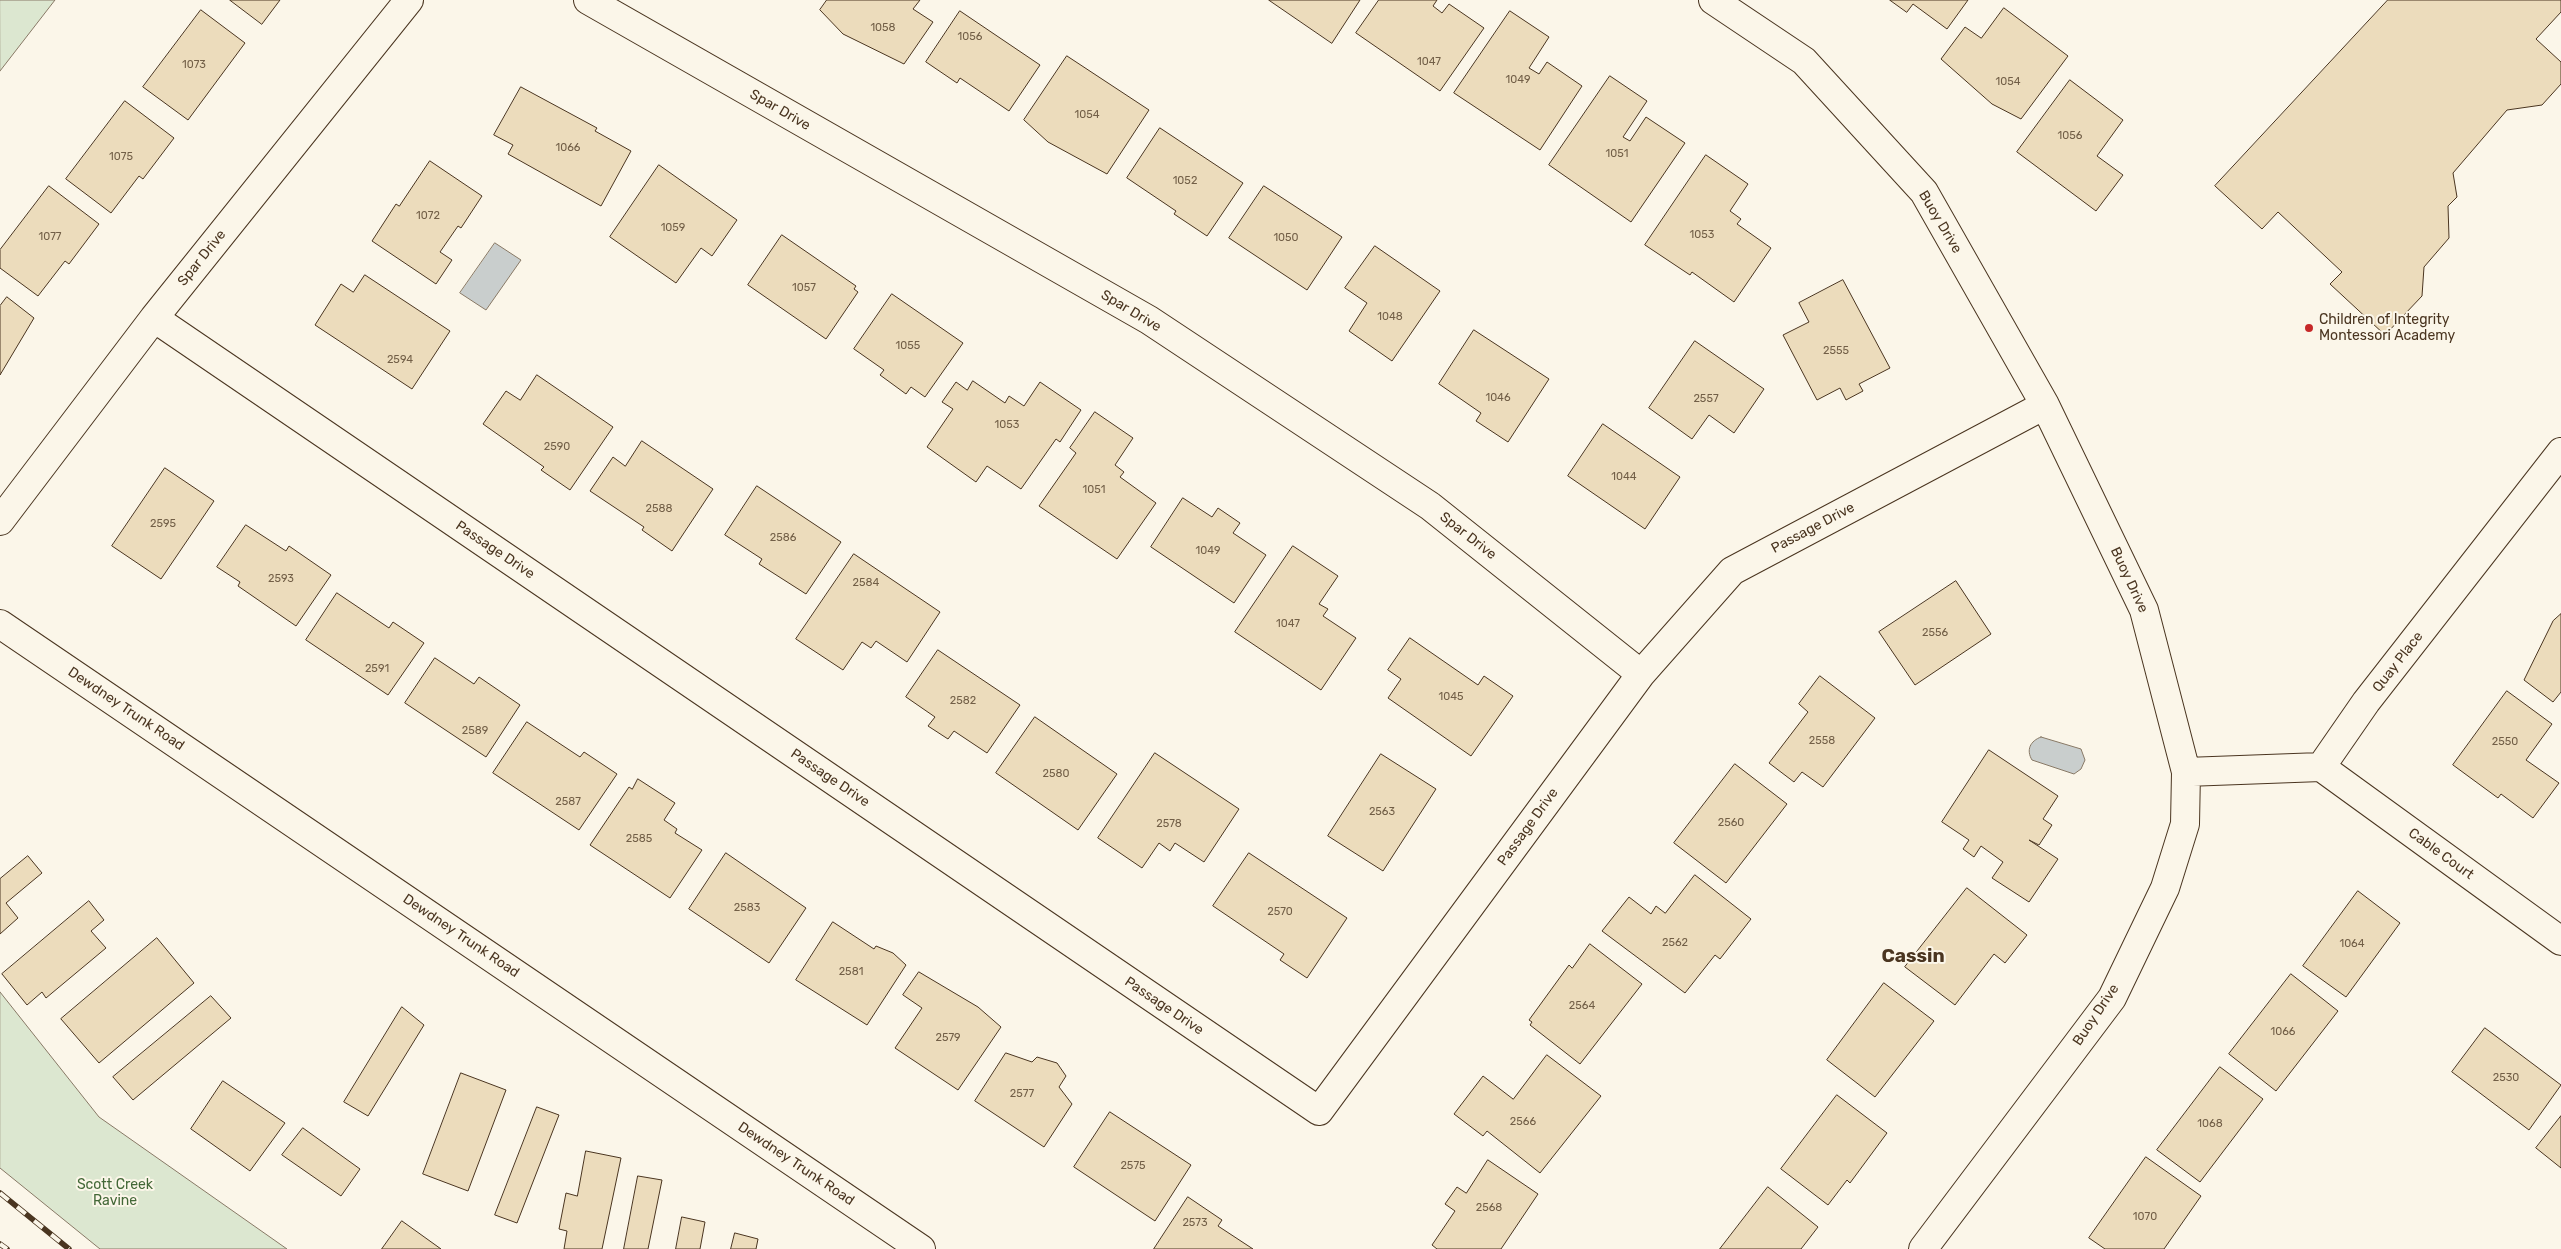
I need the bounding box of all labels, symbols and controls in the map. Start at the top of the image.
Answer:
house number: 1058 [870,21,896,35]
house number: 1056 [958,30,982,44]
house number: 1047 [1417,55,1441,69]
house number: 1073 [182,58,206,72]
house number: 1049 [1506,73,1530,87]
house number: 1054 [1995,75,2021,89]
street label: Spar Drive [747,86,813,134]
house number: 1054 [1074,108,1100,122]
house number: 1056 [2058,129,2082,143]
house number: 1066 [556,141,580,155]
house number: 1051 [1606,147,1628,161]
house number: 1075 [109,150,133,164]
house number: 1052 [1173,174,1197,188]
street label: Buoy Drive [1915,188,1965,256]
house number: 1072 [416,209,440,223]
house number: 1059 [661,221,685,235]
street label: Spar Drive [174,227,230,289]
house number: 1053 [1690,228,1714,242]
house number: 1077 [39,230,61,244]
house number: 1050 [1273,231,1299,245]
house number: 1057 [792,281,816,295]
street label: Spar Drive [1098,286,1164,336]
house number: 1048 [1377,310,1403,324]
place label: Children of Integrity Montessori Academy [2319,312,2455,344]
marker: Children of Integrity Montessori Academy [2303,322,2315,334]
house number: 1055 [896,339,920,353]
house number: 2555 [1823,344,1849,358]
house number: 2594 [387,353,413,367]
house number: 1046 [1485,391,1511,405]
house number: 2557 [1693,392,1719,406]
house number: 1053 [995,418,1019,432]
house number: 2590 [544,440,570,454]
house number: 1044 [1611,470,1637,484]
house number: 1051 [1083,483,1105,497]
street label: Passage Drive [1768,499,1858,557]
house number: 2588 [646,502,672,516]
street label: Spar Drive [1436,509,1500,563]
house number: 2595 [150,517,176,531]
street label: Passage Drive [452,517,538,583]
house number: 2586 [770,531,796,545]
house number: 1049 [1196,544,1220,558]
street label: Buoy Drive [2107,545,2151,615]
house number: 2593 [268,572,294,586]
house number: 2584 [853,576,879,590]
house number: 1047 [1276,617,1300,631]
house number: 2556 [1922,626,1948,640]
street label: Quay Place [2369,628,2427,696]
house number: 2591 [365,662,389,676]
street label: Dewdney Trunk Road [65,664,187,754]
house number: 1045 [1438,690,1464,704]
house number: 2582 [950,694,976,708]
house number: 2589 [462,724,488,738]
house number: 2558 [1809,734,1835,748]
house number: 2550 [2492,735,2518,749]
street label: Passage Drive [787,745,873,811]
house number: 2580 [1043,767,1069,781]
street label: Passage Drive [1494,785,1562,869]
house number: 2587 [555,795,581,809]
house number: 2563 [1369,805,1395,819]
house number: 2560 [1718,816,1744,830]
house number: 2578 [1156,817,1182,831]
street label: Cable Court [2405,825,2477,883]
house number: 2585 [626,832,652,846]
street label: Dewdney Trunk Road [400,891,522,981]
house number: 2583 [734,901,760,915]
house number: 2570 [1267,905,1293,919]
house number: 2562 [1662,936,1688,950]
house number: 1064 [2339,937,2365,951]
district label: Cassin [1881,946,1945,968]
house number: 2581 [839,965,863,979]
street label: Passage Drive [1121,973,1207,1039]
street label: Buoy Drive [2069,981,2123,1049]
house number: 2564 [1569,999,1595,1013]
house number: 1066 [2271,1025,2295,1039]
house number: 2579 [935,1031,961,1045]
house number: 2530 [2493,1071,2519,1085]
house number: 2577 [1010,1087,1034,1101]
house number: 2566 [1510,1115,1536,1129]
house number: 1068 [2197,1117,2223,1131]
street label: Dewdney Trunk Road [735,1119,857,1209]
house number: 2575 [1120,1159,1146,1173]
park label: Scott Creek Ravine [77,1177,153,1210]
house number: 2568 [1476,1201,1502,1215]
house number: 1070 [2133,1210,2157,1224]
house number: 2573 [1182,1216,1208,1230]

